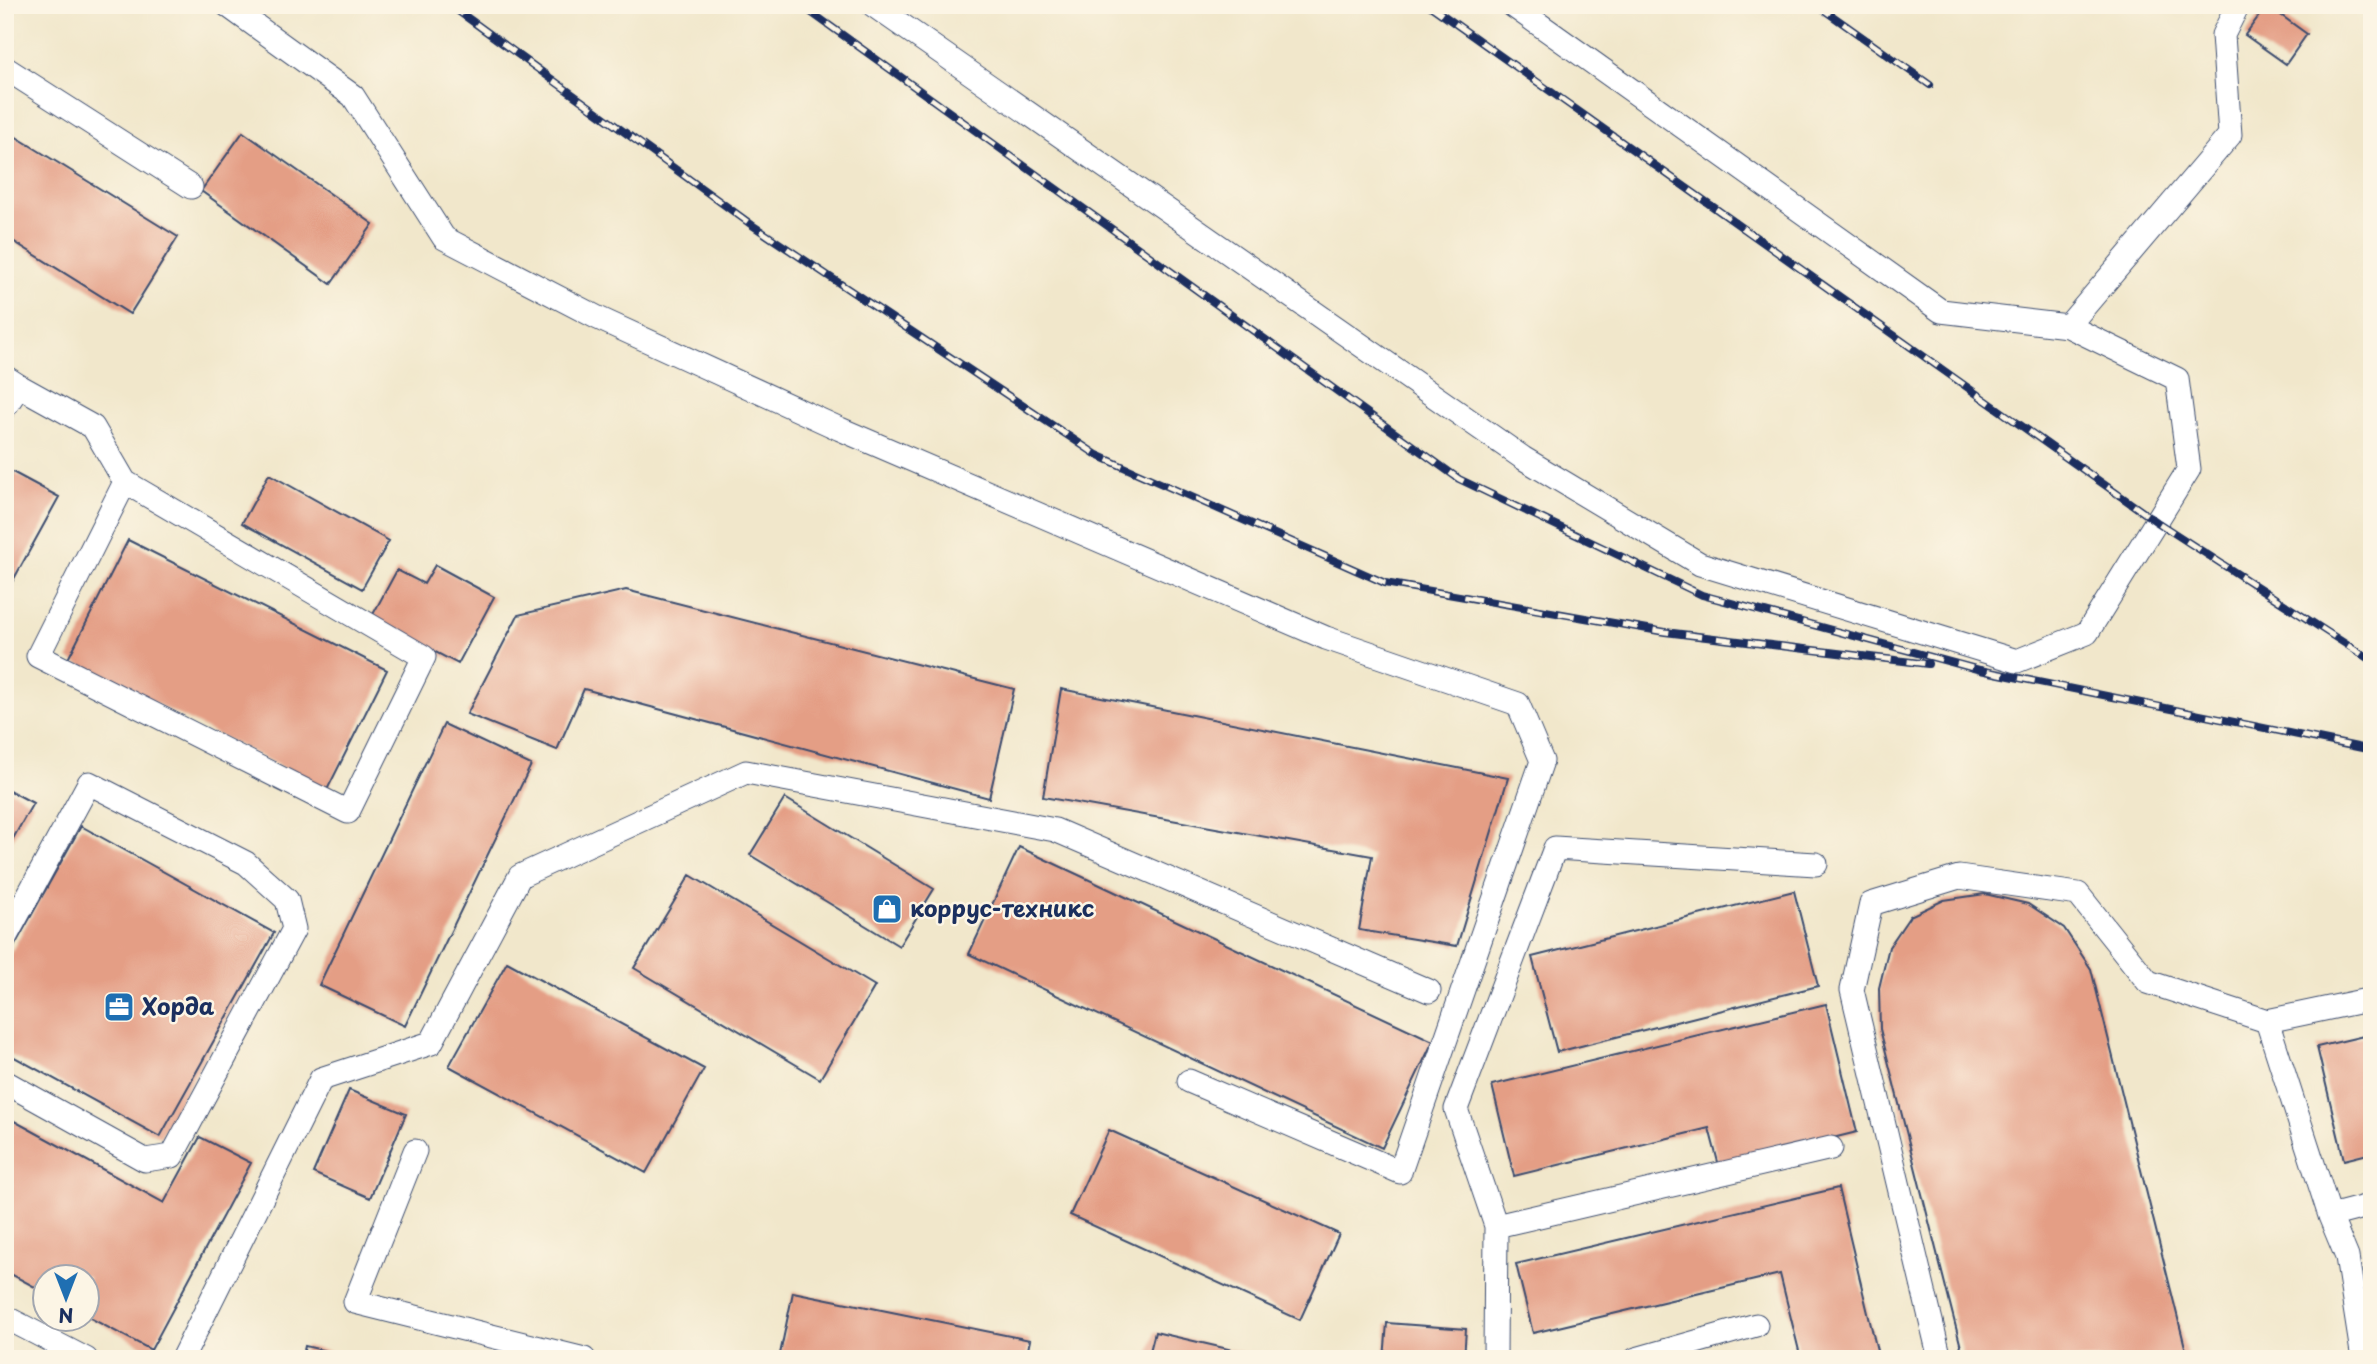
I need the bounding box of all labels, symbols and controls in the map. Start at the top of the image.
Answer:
place label: коррус-техникс [910,890,1094,925]
shop icon: коррус-техникс [870,892,904,926]
place label: Хорда [142,988,215,1023]
office icon: Хорда [102,990,136,1024]
north arrow [32,1262,102,1332]
text: N [58,1302,74,1330]

